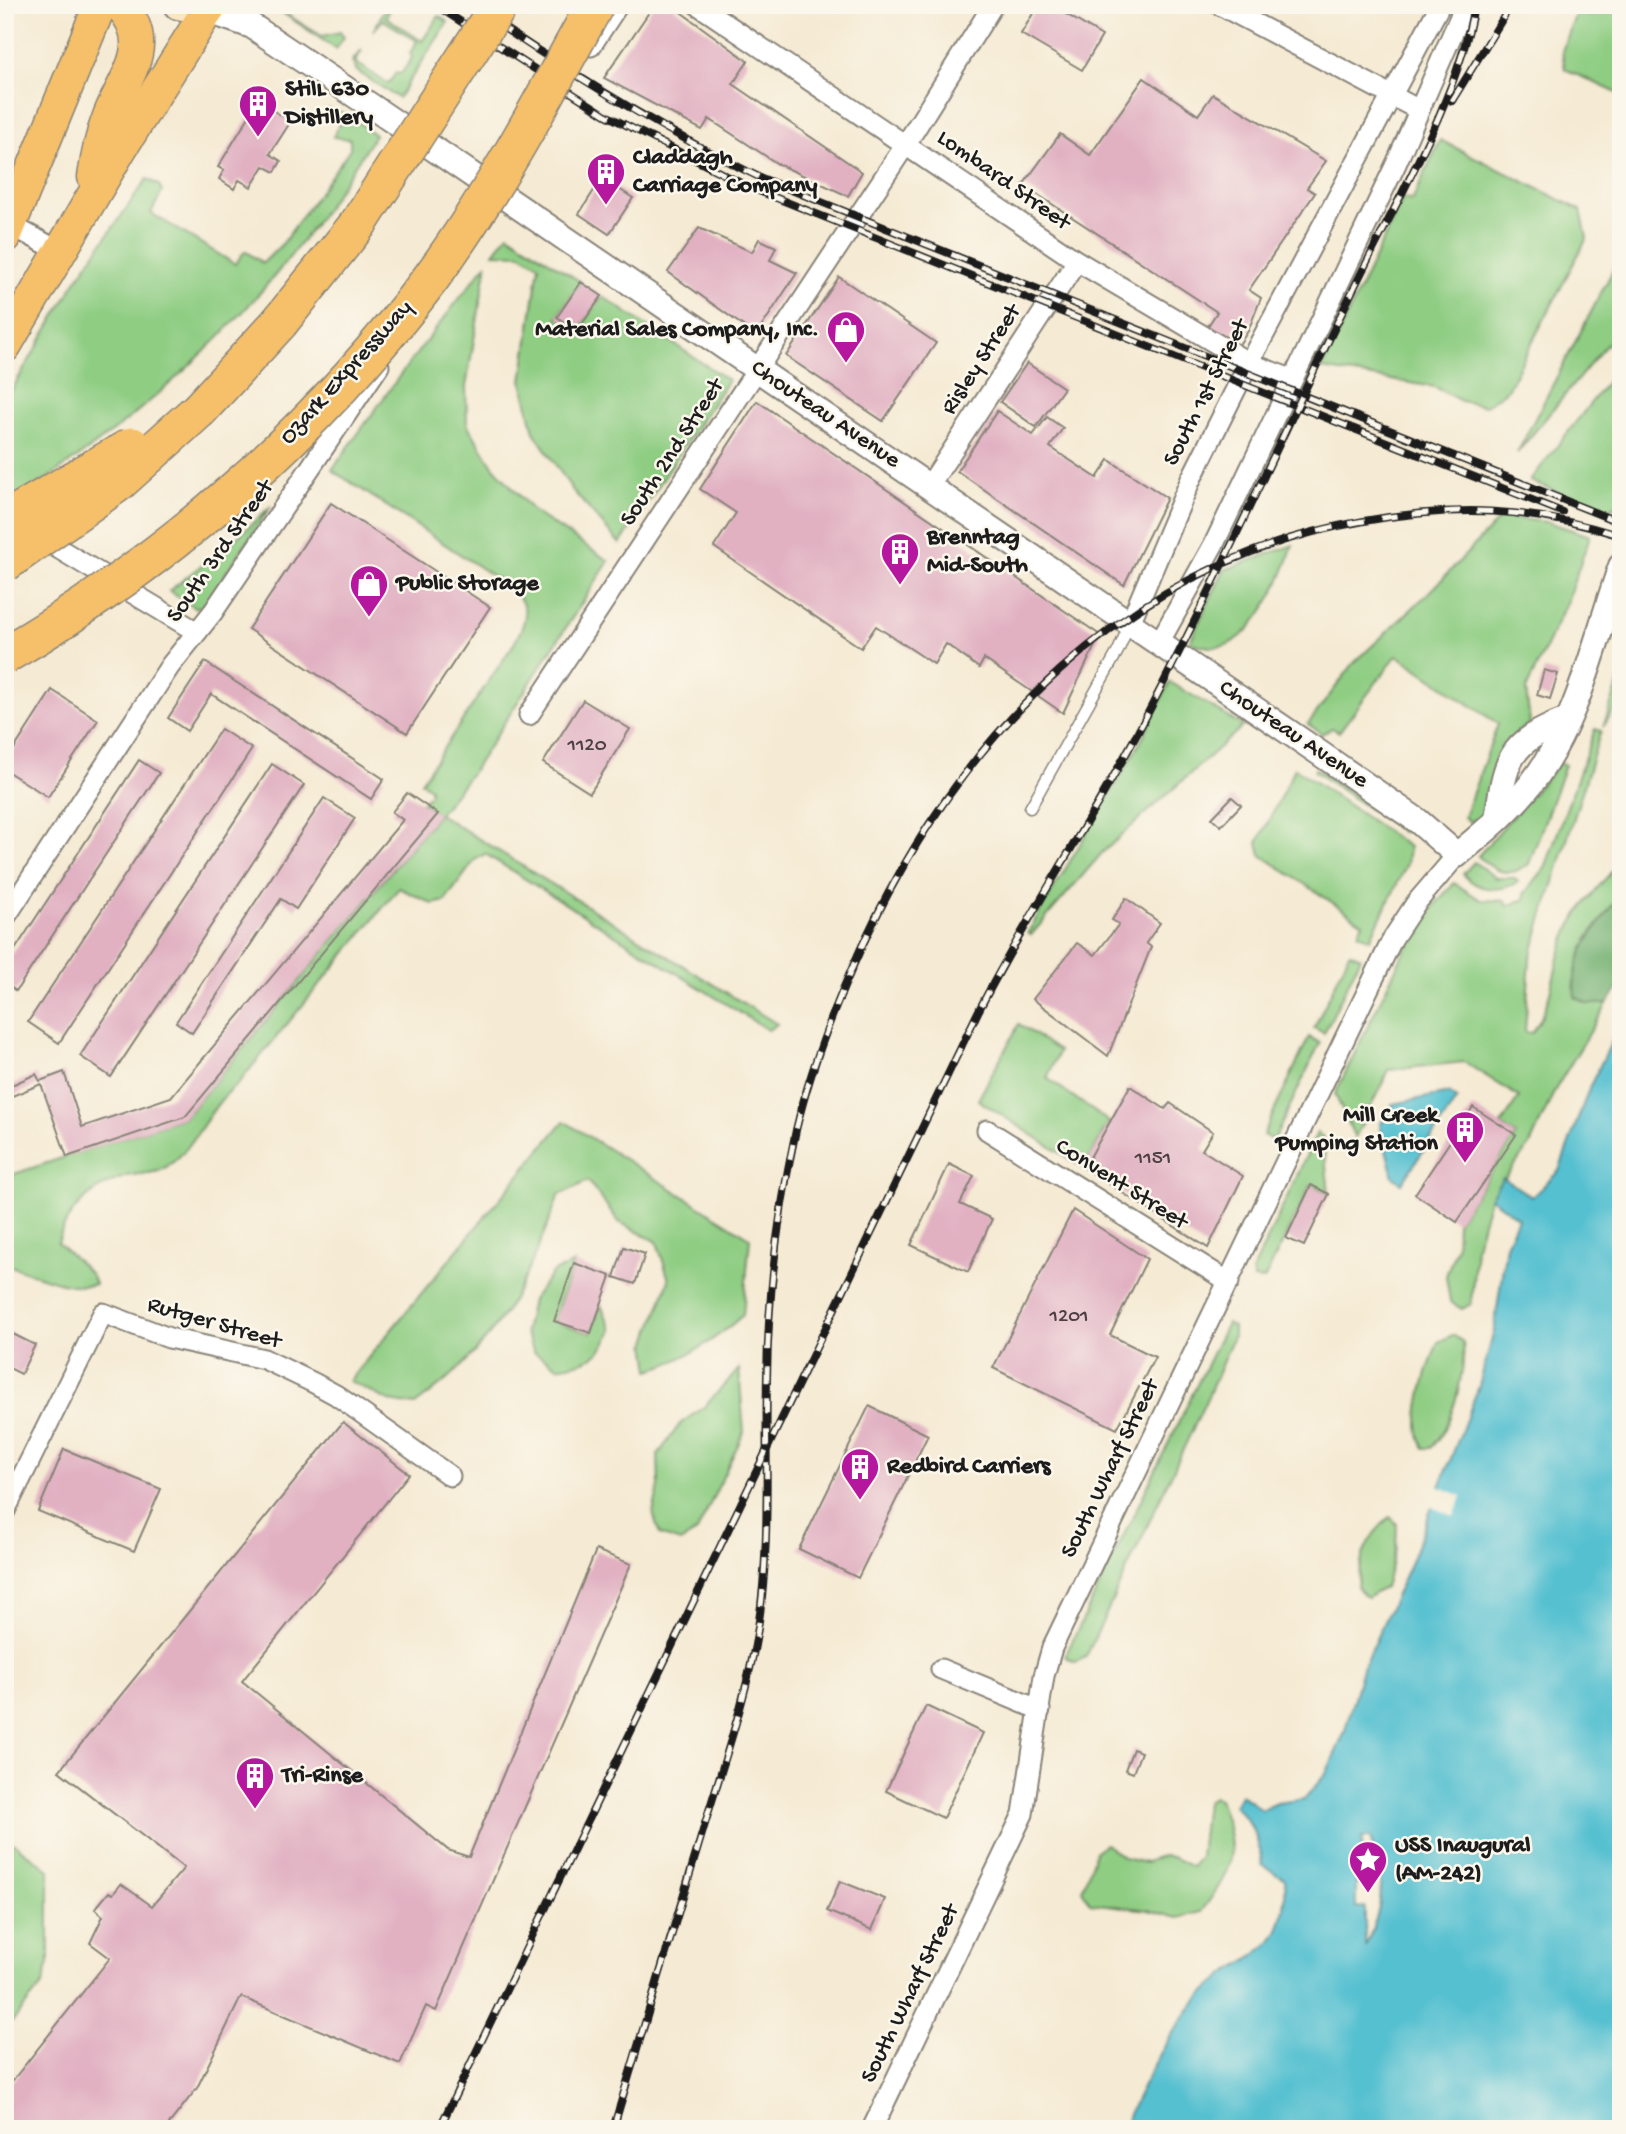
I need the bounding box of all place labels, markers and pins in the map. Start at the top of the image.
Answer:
place label: StilL 630 Distillery [283,76,373,133]
building icon: StilL 630 Distillery [237,83,279,138]
place label: Claddagh Carriage Company [633,144,818,201]
building icon: Claddagh Carriage Company [585,151,627,206]
shop icon: Material Sales Company, Inc. [825,309,867,364]
place label: Material Sales Company, Inc. [535,316,819,345]
place label: Brenntag Mid-South [926,524,1028,581]
building icon: Brenntag Mid-South [879,531,921,586]
shop icon: Public Storage [348,563,390,618]
place label: Public Storage [394,570,540,599]
place label: Mill Creek Pumping Station [1274,1102,1441,1159]
building icon: Mill Creek Pumping Station [1444,1109,1486,1164]
building icon: Redbird Carriers [839,1446,881,1501]
place label: Redbird Carriers [886,1453,1052,1482]
building icon: Tri-Rinse [234,1755,276,1810]
place label: Tri-Rinse [280,1762,364,1791]
place label: USS Inaugural (AM-242) [1395,1832,1531,1889]
place icon: USS Inaugural (AM-242) [1347,1839,1389,1894]

